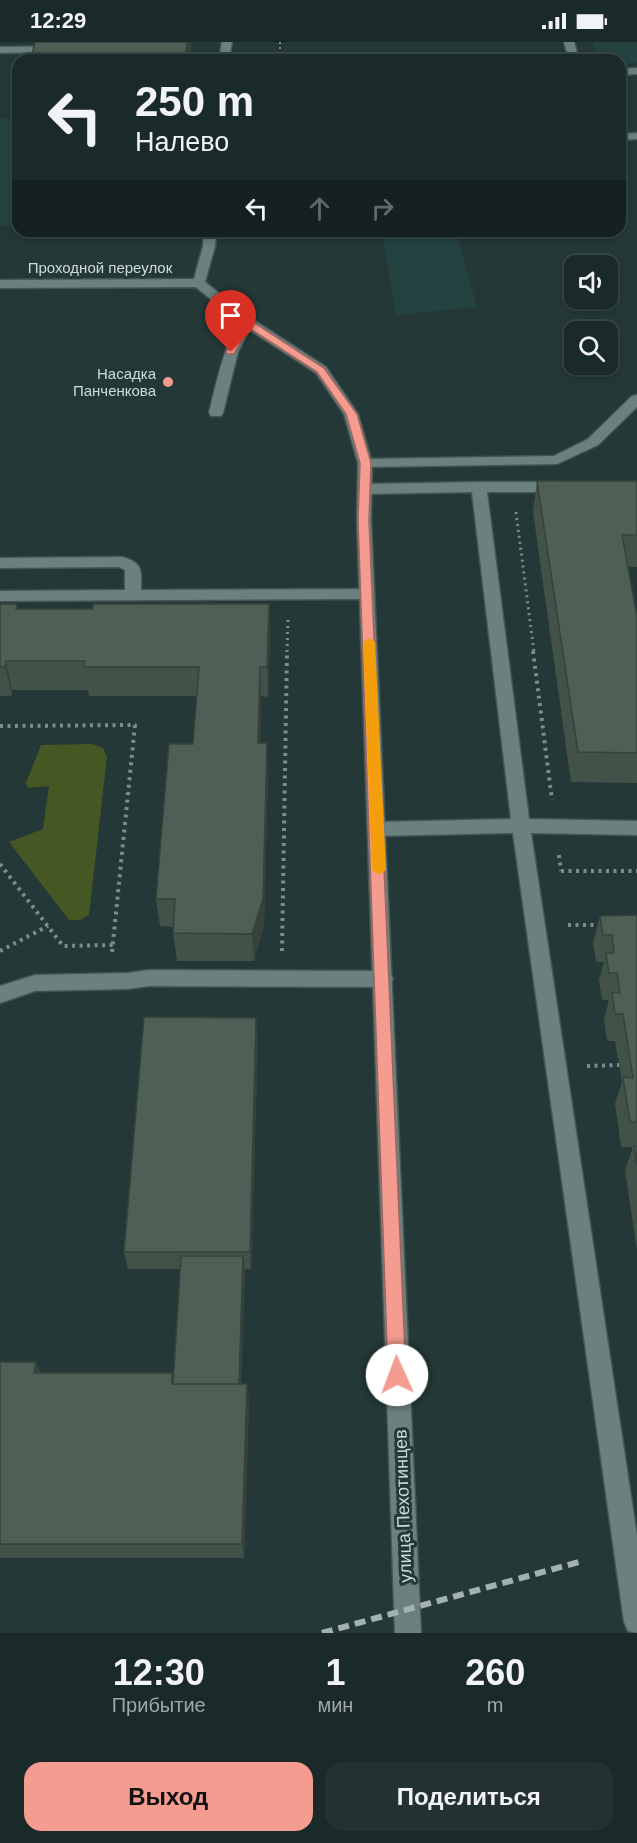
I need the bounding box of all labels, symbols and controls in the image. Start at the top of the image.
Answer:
text: 12:29 [30,8,86,33]
icon: left [36,78,114,156]
text: 250 m [135,78,254,125]
text: Налево [135,127,229,157]
icon: left [240,192,273,225]
icon: ahead [303,192,336,225]
icon: right [366,192,399,225]
map controls [564,255,618,375]
button: sound [564,255,618,309]
street label: Проходной переулок [28,259,173,276]
pin [205,290,256,352]
icon: arrive [214,299,247,332]
button: search [564,321,618,375]
place label: Насадка Панченкова [73,365,157,399]
marker: Насадка Панченкова [161,375,175,389]
position arrow [365,1343,429,1407]
street label: улица Пехотинцев [390,1429,416,1583]
text: 12:30 [113,1652,205,1693]
text: 1 [325,1652,345,1693]
text: 260 [465,1652,525,1693]
text: Прибытие [112,1694,206,1716]
text: мин [317,1694,353,1716]
text: m [487,1694,504,1716]
button: Выход [24,1762,313,1831]
button: Поделиться [325,1762,613,1831]

